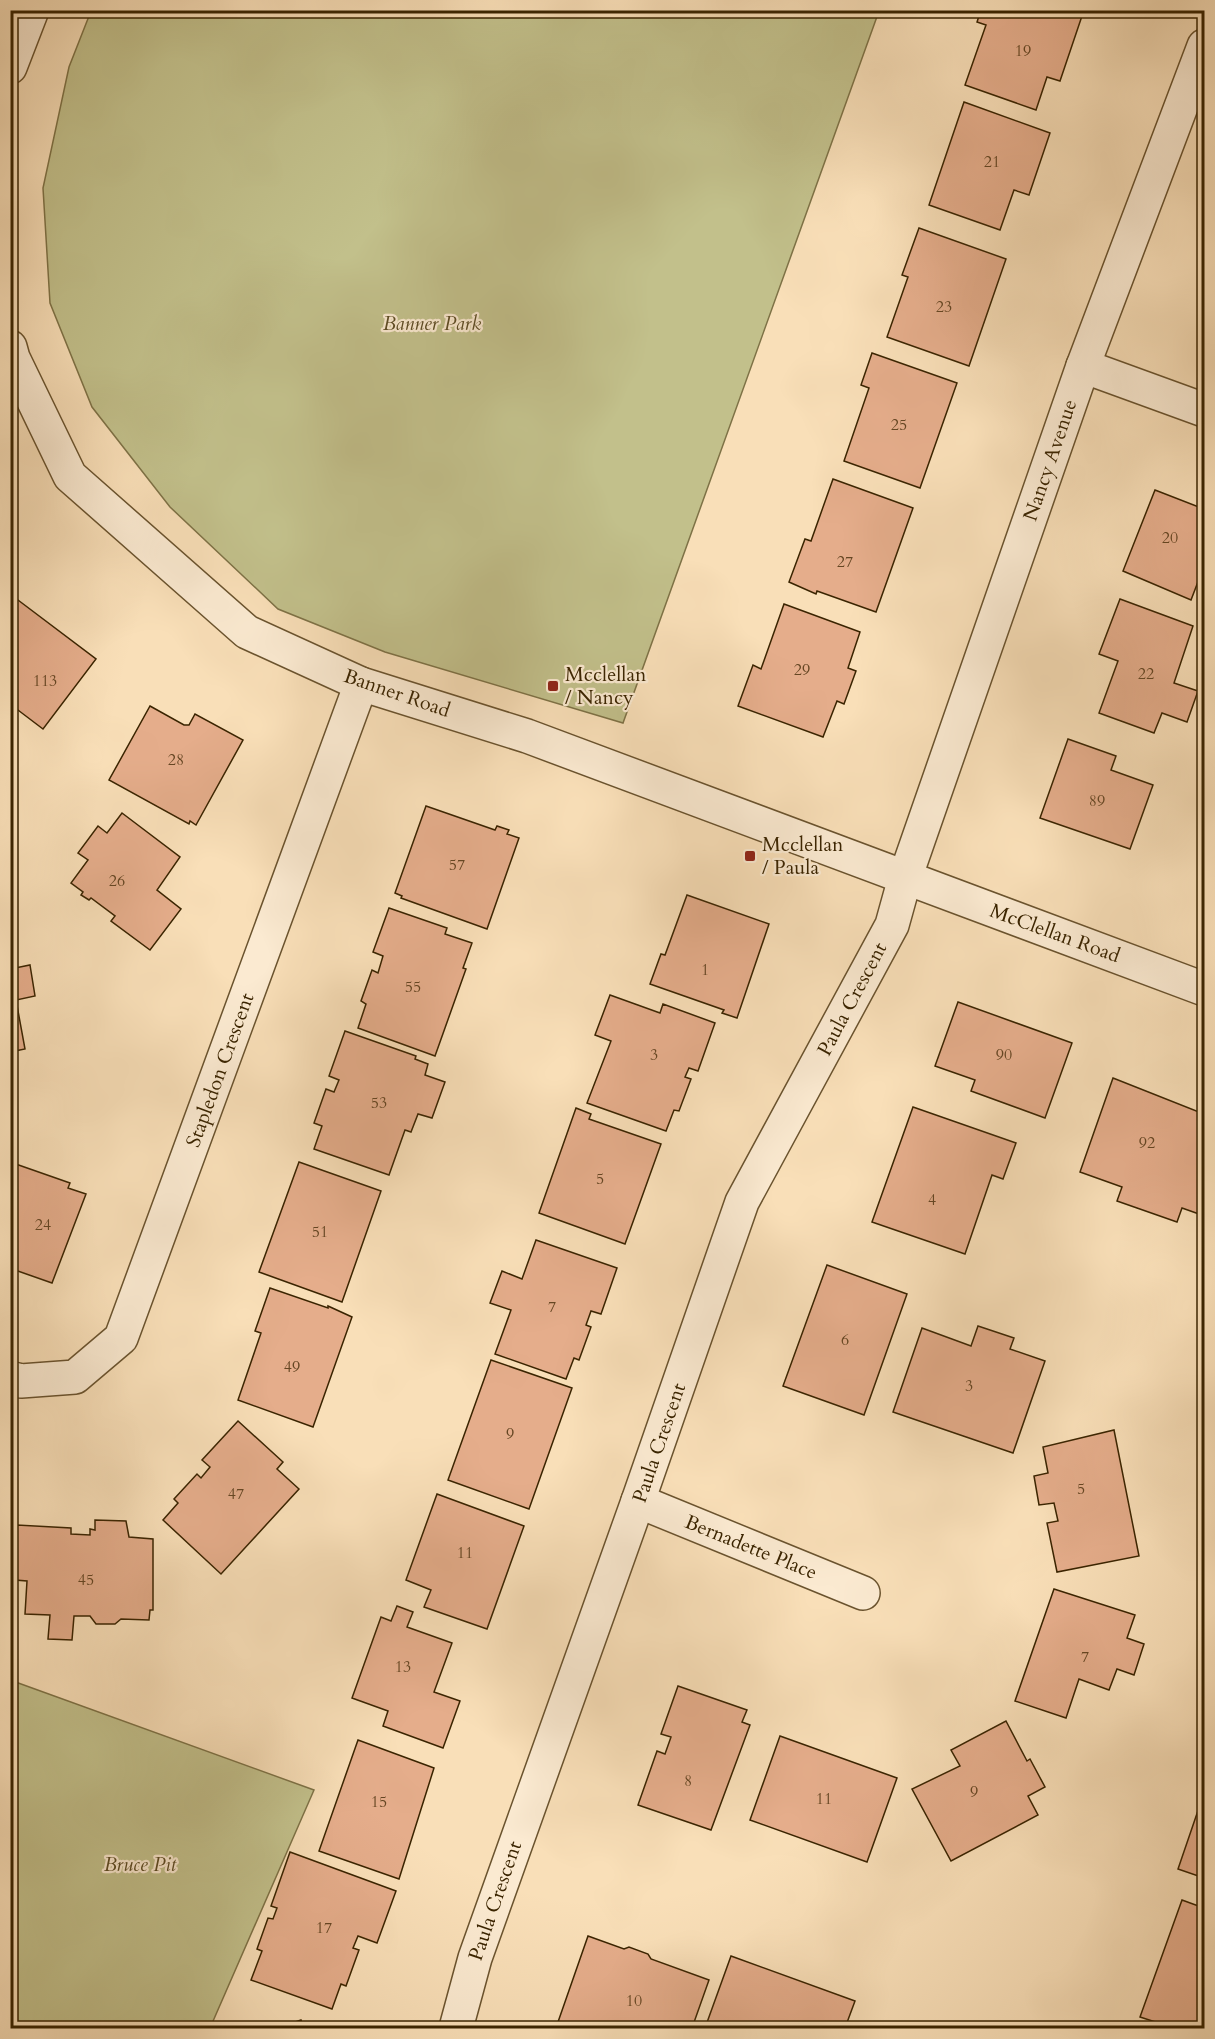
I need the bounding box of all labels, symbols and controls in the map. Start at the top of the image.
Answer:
house number: 19 [1015,40,1031,62]
house number: 21 [984,151,1000,173]
house number: 23 [936,296,952,318]
park label: Banner Park [383,310,481,337]
street label: Nancy Avenue [1017,396,1083,524]
house number: 25 [891,414,907,436]
house number: 20 [1162,527,1178,549]
house number: 27 [837,551,853,573]
house number: 29 [794,659,810,681]
place label: Mcclellan / Nancy [565,661,647,711]
street label: Banner Road [340,662,454,724]
house number: 22 [1138,663,1154,685]
house number: 113 [33,670,57,692]
marker: Mcclellan / Nancy [546,679,560,693]
house number: 28 [168,749,184,771]
house number: 89 [1089,790,1105,812]
place label: Mcclellan / Paula [762,831,844,881]
marker: Mcclellan / Paula [743,849,757,863]
house number: 57 [449,854,465,876]
house number: 26 [109,870,125,892]
street label: McClellan Road [986,897,1124,969]
street label: Paula Crescent [811,937,894,1060]
house number: 1 [701,959,709,981]
house number: 55 [405,976,421,998]
street label: Stapledon Crescent [180,989,261,1151]
house number: 3 [650,1044,658,1066]
house number: 90 [996,1044,1012,1066]
house number: 53 [371,1092,387,1114]
house number: 92 [1139,1132,1155,1154]
house number: 5 [596,1168,604,1190]
house number: 4 [928,1189,936,1211]
house number: 24 [35,1214,51,1236]
house number: 51 [312,1221,328,1243]
house number: 7 [548,1296,556,1318]
house number: 6 [841,1329,849,1351]
house number: 49 [284,1356,300,1378]
house number: 3 [965,1375,973,1397]
street label: Paula Crescent [626,1379,692,1506]
house number: 9 [506,1423,514,1445]
house number: 5 [1077,1478,1085,1500]
house number: 47 [228,1483,244,1505]
street label: Bernadette Place [681,1508,821,1586]
house number: 11 [457,1542,473,1564]
house number: 45 [78,1569,94,1591]
house number: 7 [1081,1646,1089,1668]
house number: 13 [395,1656,411,1678]
house number: 8 [684,1770,692,1792]
house number: 9 [970,1781,978,1803]
house number: 11 [816,1788,832,1810]
house number: 15 [371,1791,387,1813]
street label: Paula Crescent [462,1837,528,1964]
park label: Bruce Pit [104,1851,178,1878]
house number: 17 [316,1917,332,1939]
house number: 10 [626,1990,642,2012]

